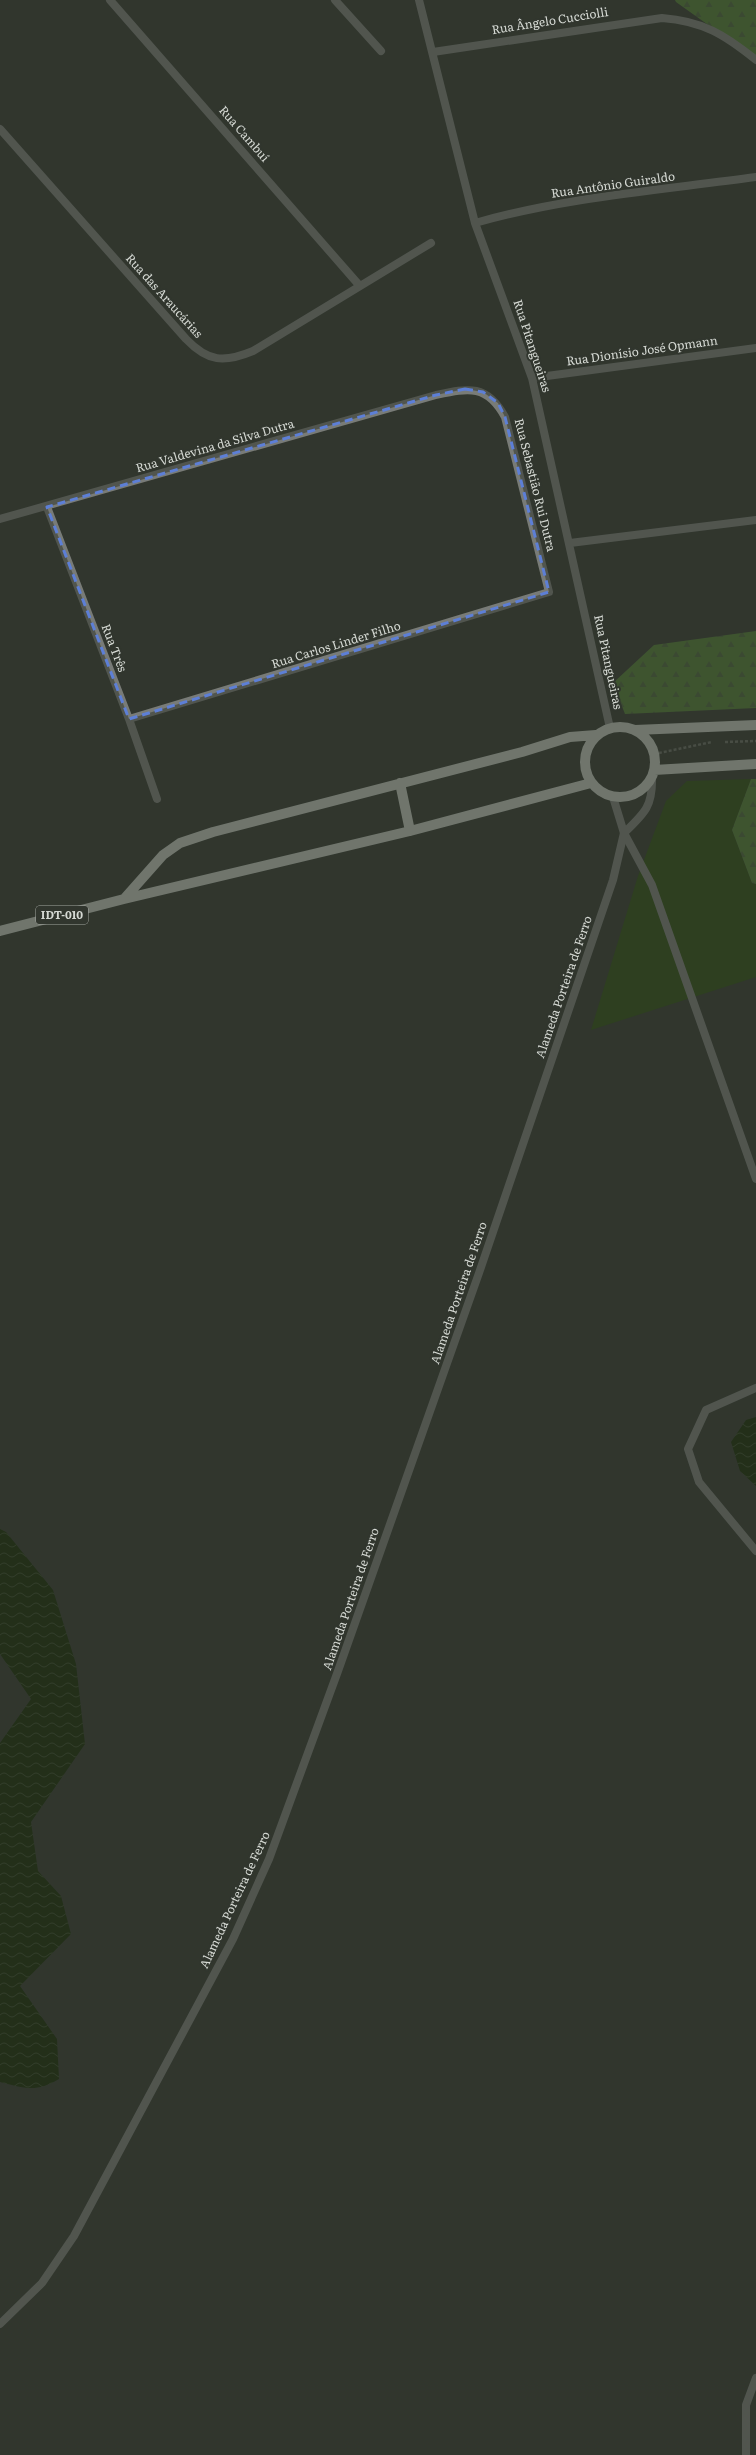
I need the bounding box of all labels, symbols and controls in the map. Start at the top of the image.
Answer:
street label: Rua Ângelo Cucciolli [490,2,609,38]
street label: Rua Cambuí [215,101,274,165]
street label: Rua Antônio Guiraldo [550,166,676,202]
street label: Rua das Araucárias [122,249,208,342]
street label: Rua Pitangueiras [509,297,557,395]
street label: Rua Dionísio José Opmann [565,330,719,370]
street label: Rua Valdevina da Silva Dutra [133,414,297,476]
street label: Rua Sebastião Rui Dutra [511,416,561,554]
street label: Rua Pitangueiras [590,613,628,711]
street label: Rua Carlos Linder Filho [269,616,403,672]
street label: Rua Três [98,621,133,675]
road number: IDT-010 [36,906,88,924]
street label: Alameda Porteira de Ferro [530,913,596,1060]
street label: Alameda Porteira de Ferro [425,1219,491,1366]
street label: Alameda Porteira de Ferro [317,1525,383,1672]
street label: Alameda Porteira de Ferro [194,1828,274,1971]

